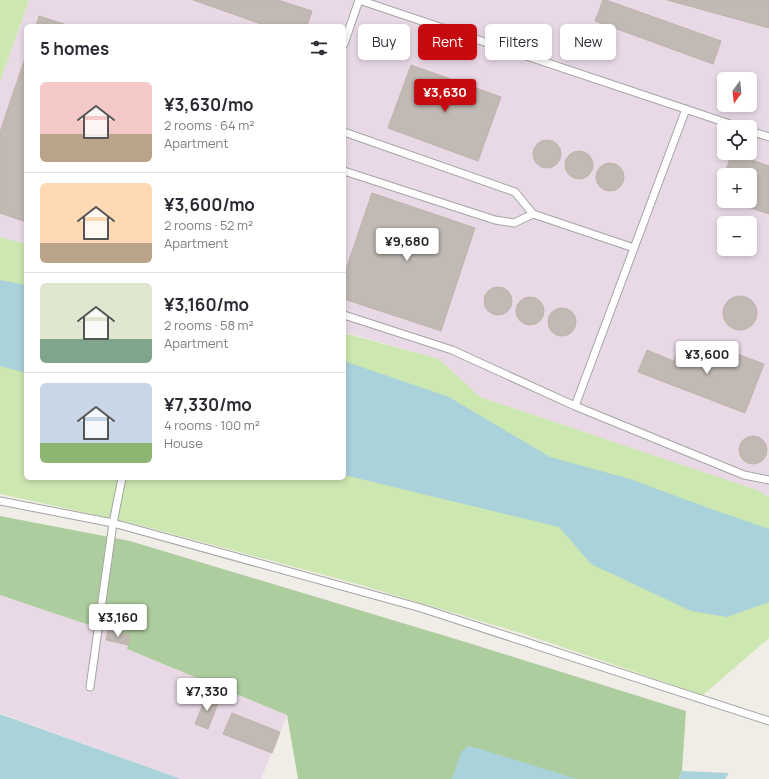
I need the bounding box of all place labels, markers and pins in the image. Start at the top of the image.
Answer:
pin: ¥3,630 [412,79,478,113]
pin: ¥9,680 [374,228,440,262]
pin: ¥3,600 [674,341,740,375]
pin: ¥3,160 [85,604,151,638]
pin: ¥7,330 [174,678,240,712]

